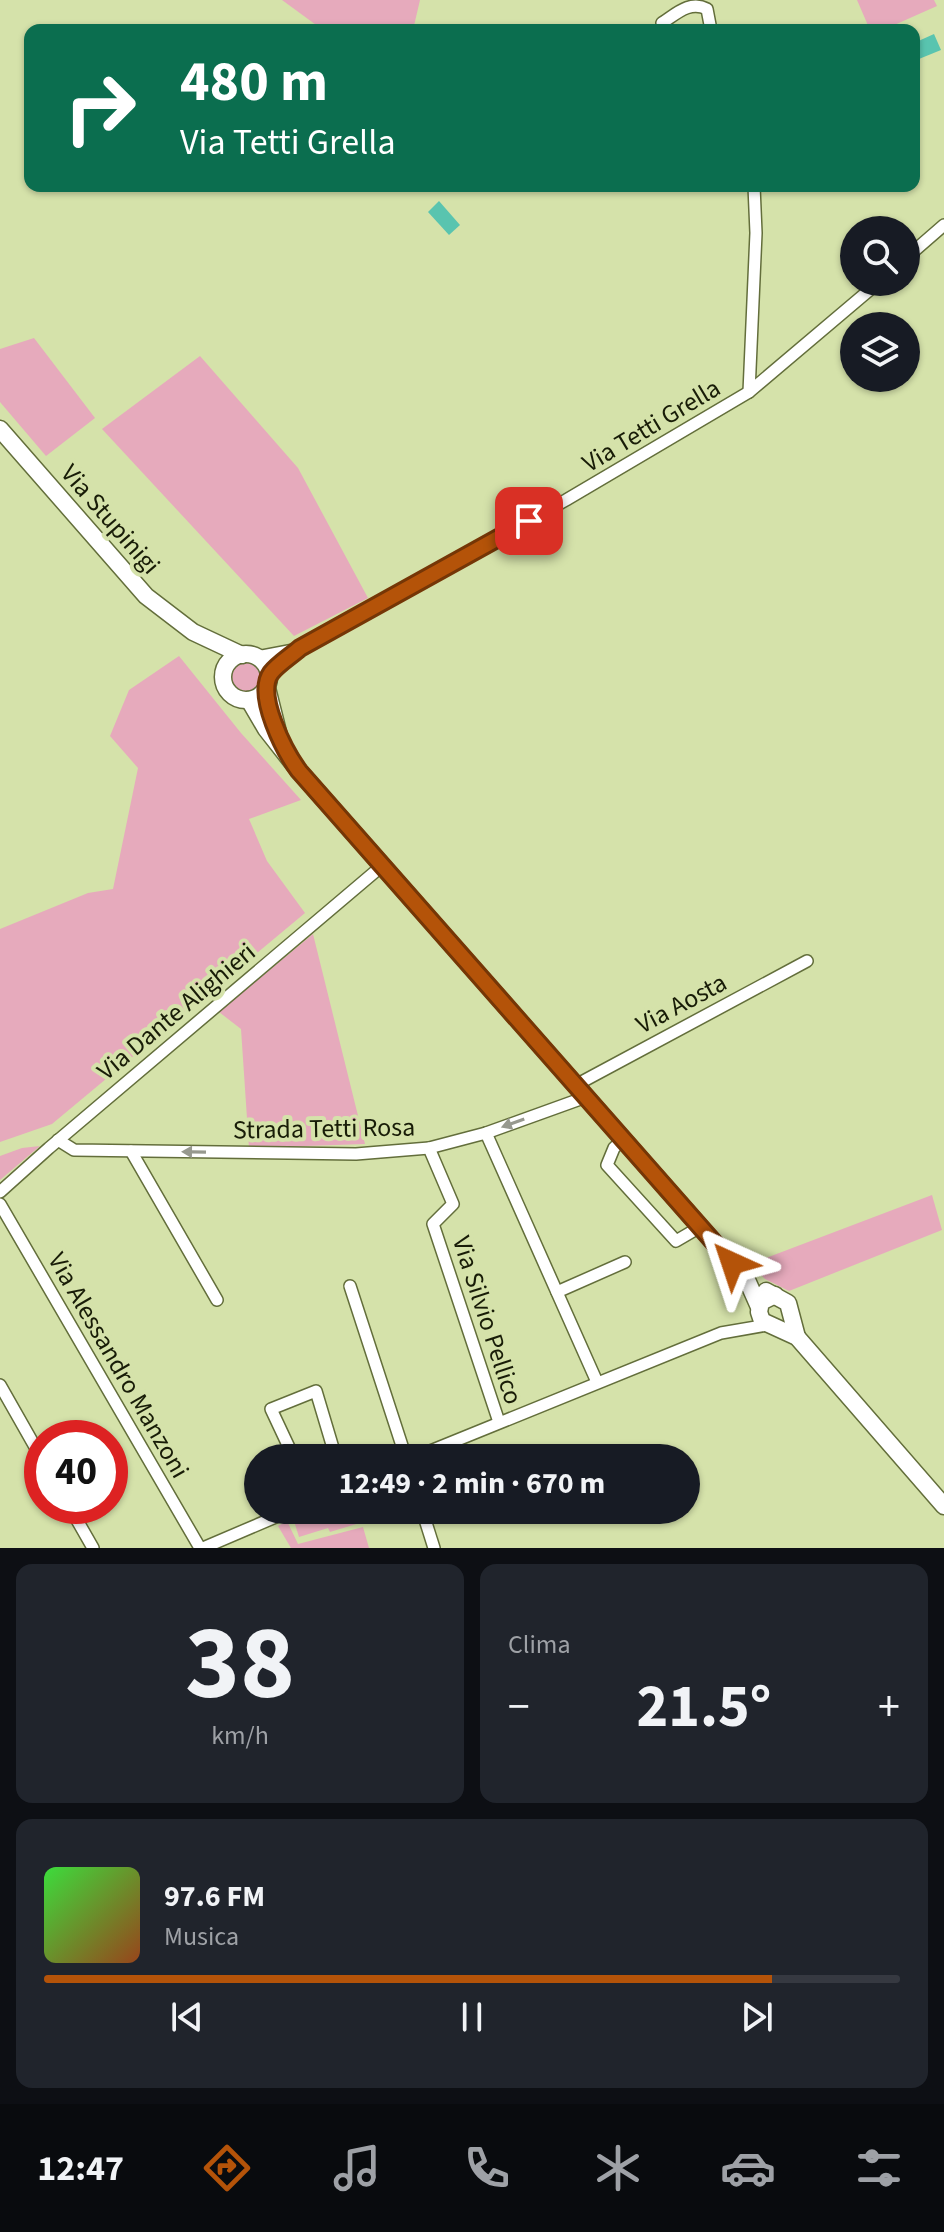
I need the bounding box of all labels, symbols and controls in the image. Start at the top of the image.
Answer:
text: 480 m [180,43,328,122]
icon: right [48,56,152,160]
text: Via Tetti Grella [180,117,396,168]
map controls [840,216,920,392]
button: search [840,216,920,296]
button: layers [840,312,920,392]
street label: Via Tetti Grella [575,369,728,481]
street label: Via Stupinigi [52,456,169,583]
pin [495,487,563,555]
icon: arrive [507,499,551,543]
street label: Via Dante Alighieri [89,934,264,1089]
street label: Via Aosta [629,964,733,1043]
street label: Strada Tetti Rosa [233,1108,416,1149]
one-way arrow [500,1117,524,1130]
one-way arrow [181,1146,206,1158]
position arrow [690,1221,774,1305]
street label: Via Silvio Pellico [443,1231,532,1409]
street label: Via Alessandro Manzoni [39,1246,198,1485]
speed limit sign: 40 [24,1420,128,1524]
text: 12:49 · 2 min · 670 m [339,1462,605,1505]
text: 38 [185,1591,295,1739]
text: Clima [508,1626,571,1663]
text: 21.5° [637,1665,771,1750]
text: − [508,1676,530,1739]
text: + [878,1676,900,1739]
text: km/h [211,1717,269,1754]
text: 97.6 FM [164,1875,265,1918]
text: Musica [164,1918,239,1955]
icon: previous [165,1995,209,2039]
icon: pause [450,1995,494,2039]
icon: next [735,1995,779,2039]
icon: directions [199,2140,255,2196]
icon: music [329,2140,385,2196]
icon: phone [459,2140,515,2196]
icon: climate [590,2140,646,2196]
icon: car [720,2140,776,2196]
icon: filters [851,2140,907,2196]
text: 12:47 [37,2143,124,2194]

